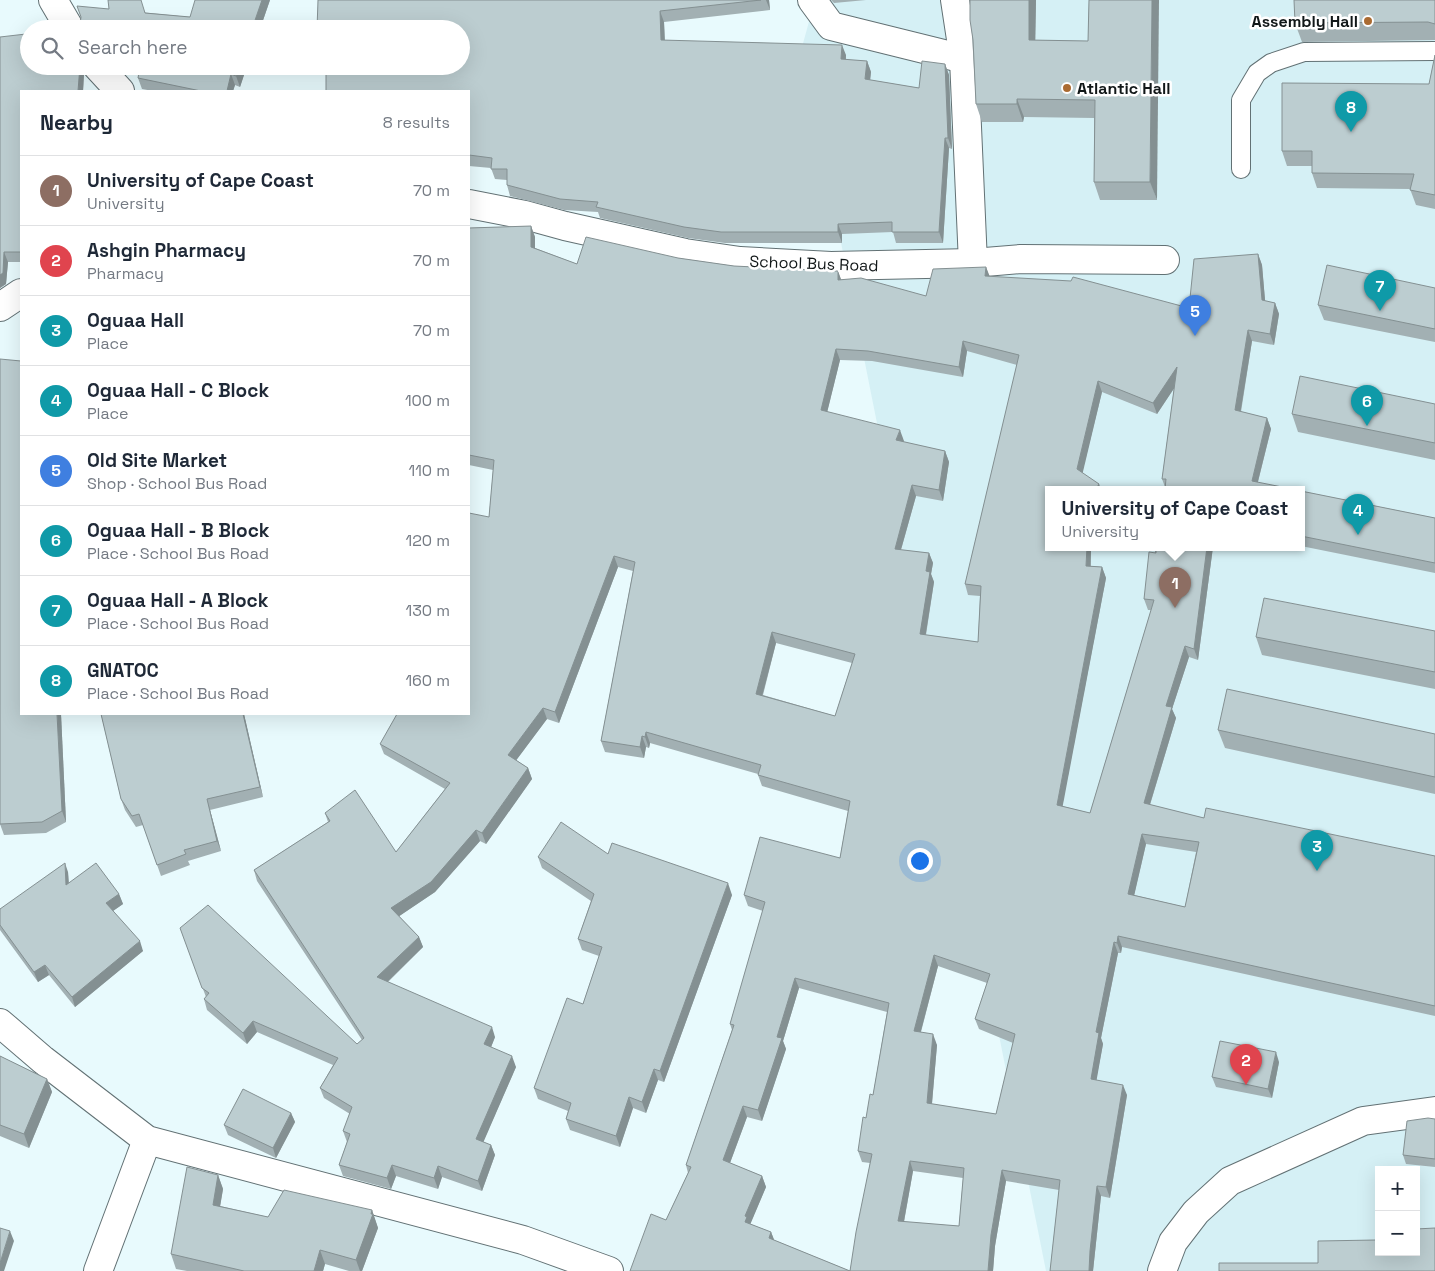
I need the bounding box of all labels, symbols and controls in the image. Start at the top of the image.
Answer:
place label: Assembly Hall [1252,11,1358,32]
marker: Assembly Hall [1362,15,1374,27]
search box [20,20,470,75]
icon: search [38,34,66,62]
text: Search here [78,35,188,60]
place label: Atlantic Hall [1077,78,1170,99]
marker: Atlantic Hall [1061,82,1073,94]
pin: 8 [1335,91,1367,132]
text: Nearby [40,109,113,136]
text: 8 results [383,112,450,133]
text: University of Cape Coast [87,168,314,193]
text: 1 [52,180,60,201]
text: 70 m [413,180,450,201]
text: University [87,193,165,214]
text: Ashgin Pharmacy [87,238,246,263]
text: 2 [51,250,61,271]
text: 70 m [413,250,450,271]
street label: School Bus Road [749,251,879,276]
text: Pharmacy [87,263,164,284]
pin: 7 [1364,270,1396,311]
pin: 5 [1179,295,1211,336]
text: Oguaa Hall [87,308,184,333]
text: 3 [51,320,61,341]
text: 70 m [413,320,450,341]
text: Place [87,333,129,354]
text: Oguaa Hall - C Block [87,378,269,403]
pin: 6 [1351,385,1383,426]
text: 4 [51,390,61,411]
text: 100 m [405,390,450,411]
text: Place [87,403,129,424]
text: Old Site Market [87,448,227,473]
text: 5 [51,460,61,481]
text: 110 m [408,460,450,481]
text: Shop · School Bus Road [87,473,267,494]
popup [1045,486,1305,551]
pin: 4 [1342,494,1374,535]
text: University of Cape Coast [1062,496,1288,521]
text: Oguaa Hall - B Block [87,518,269,543]
text: University [1062,521,1139,542]
text: 6 [51,530,61,551]
text: 120 m [406,530,450,551]
text: Place · School Bus Road [87,543,269,564]
pin: 1 [1159,567,1191,608]
text: Oguaa Hall - A Block [87,588,268,613]
text: 7 [52,600,60,621]
text: 130 m [406,600,450,621]
text: Place · School Bus Road [87,613,269,634]
text: GNATOC [87,658,159,683]
text: 8 [51,670,61,691]
text: 160 m [405,670,450,691]
text: Place · School Bus Road [87,683,269,704]
pin: 3 [1301,830,1333,871]
your location [907,848,933,874]
pin: 2 [1230,1044,1262,1085]
map controls [1375,1166,1420,1256]
button: + [1375,1166,1420,1211]
button: − [1375,1211,1420,1256]

